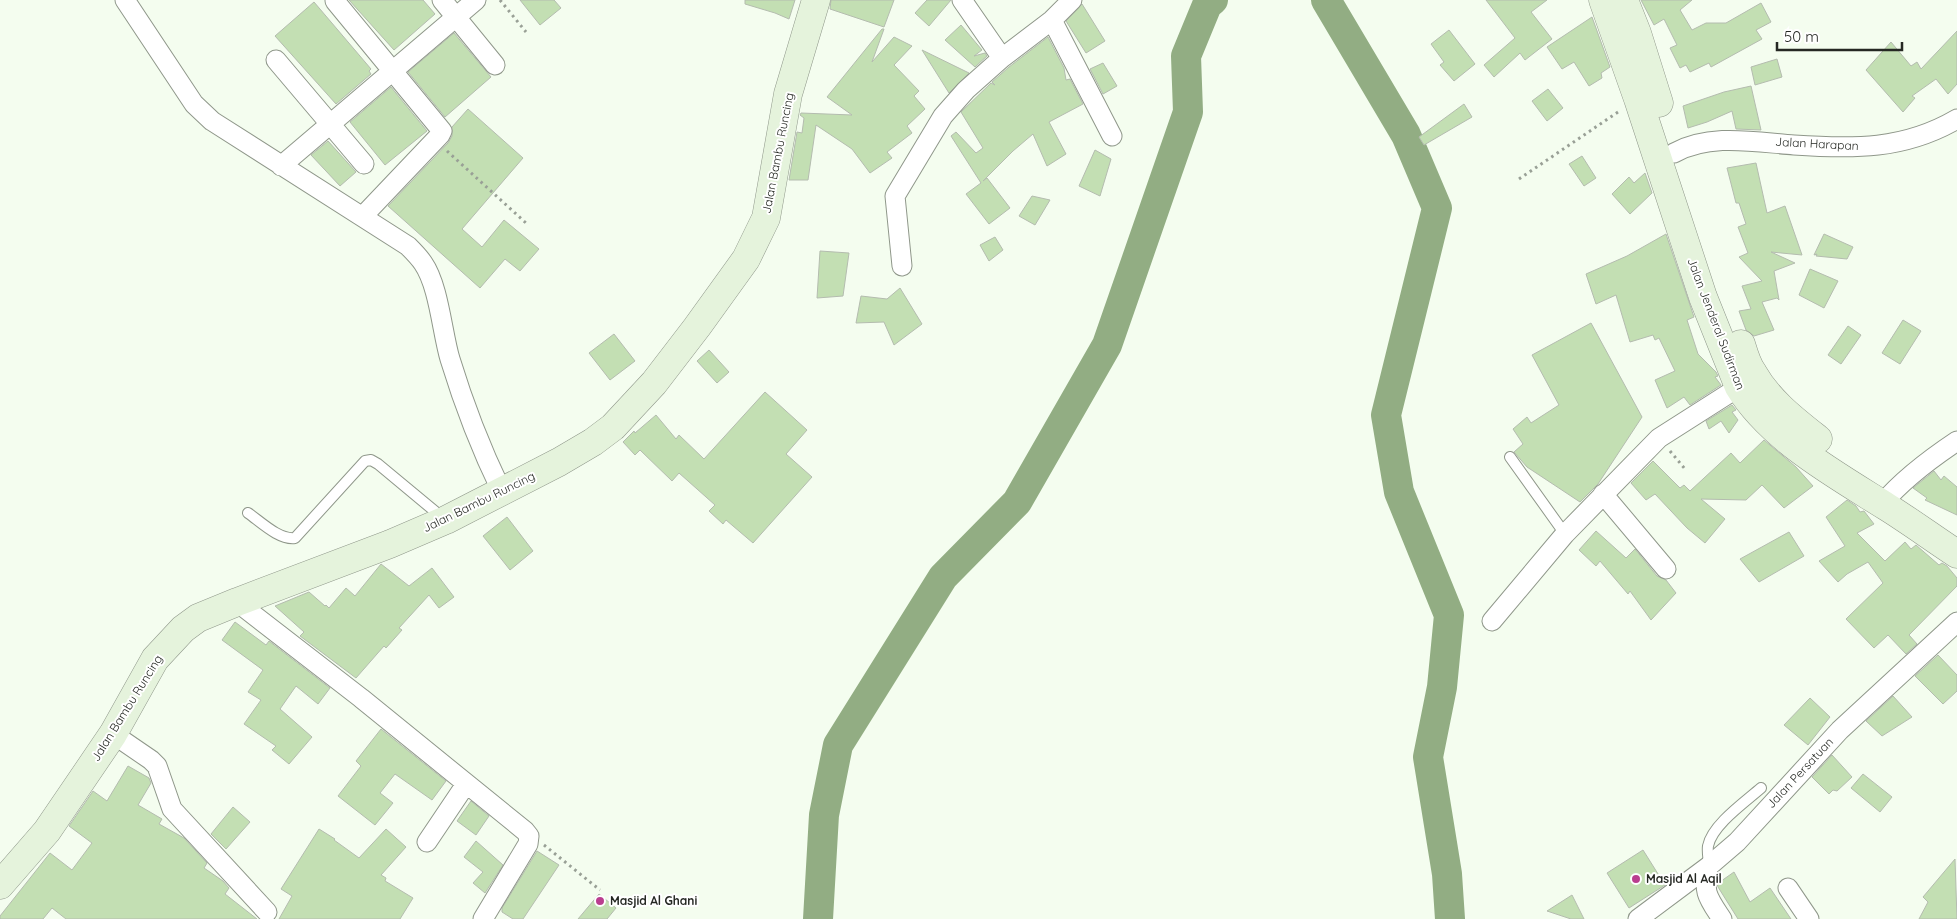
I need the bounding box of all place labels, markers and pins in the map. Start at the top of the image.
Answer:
place label: Masjid Al Aqil [1646,871,1722,886]
marker: Masjid Al Aqil [1630,873,1642,885]
place label: Masjid Al Ghani [610,893,698,908]
marker: Masjid Al Ghani [594,895,606,907]

